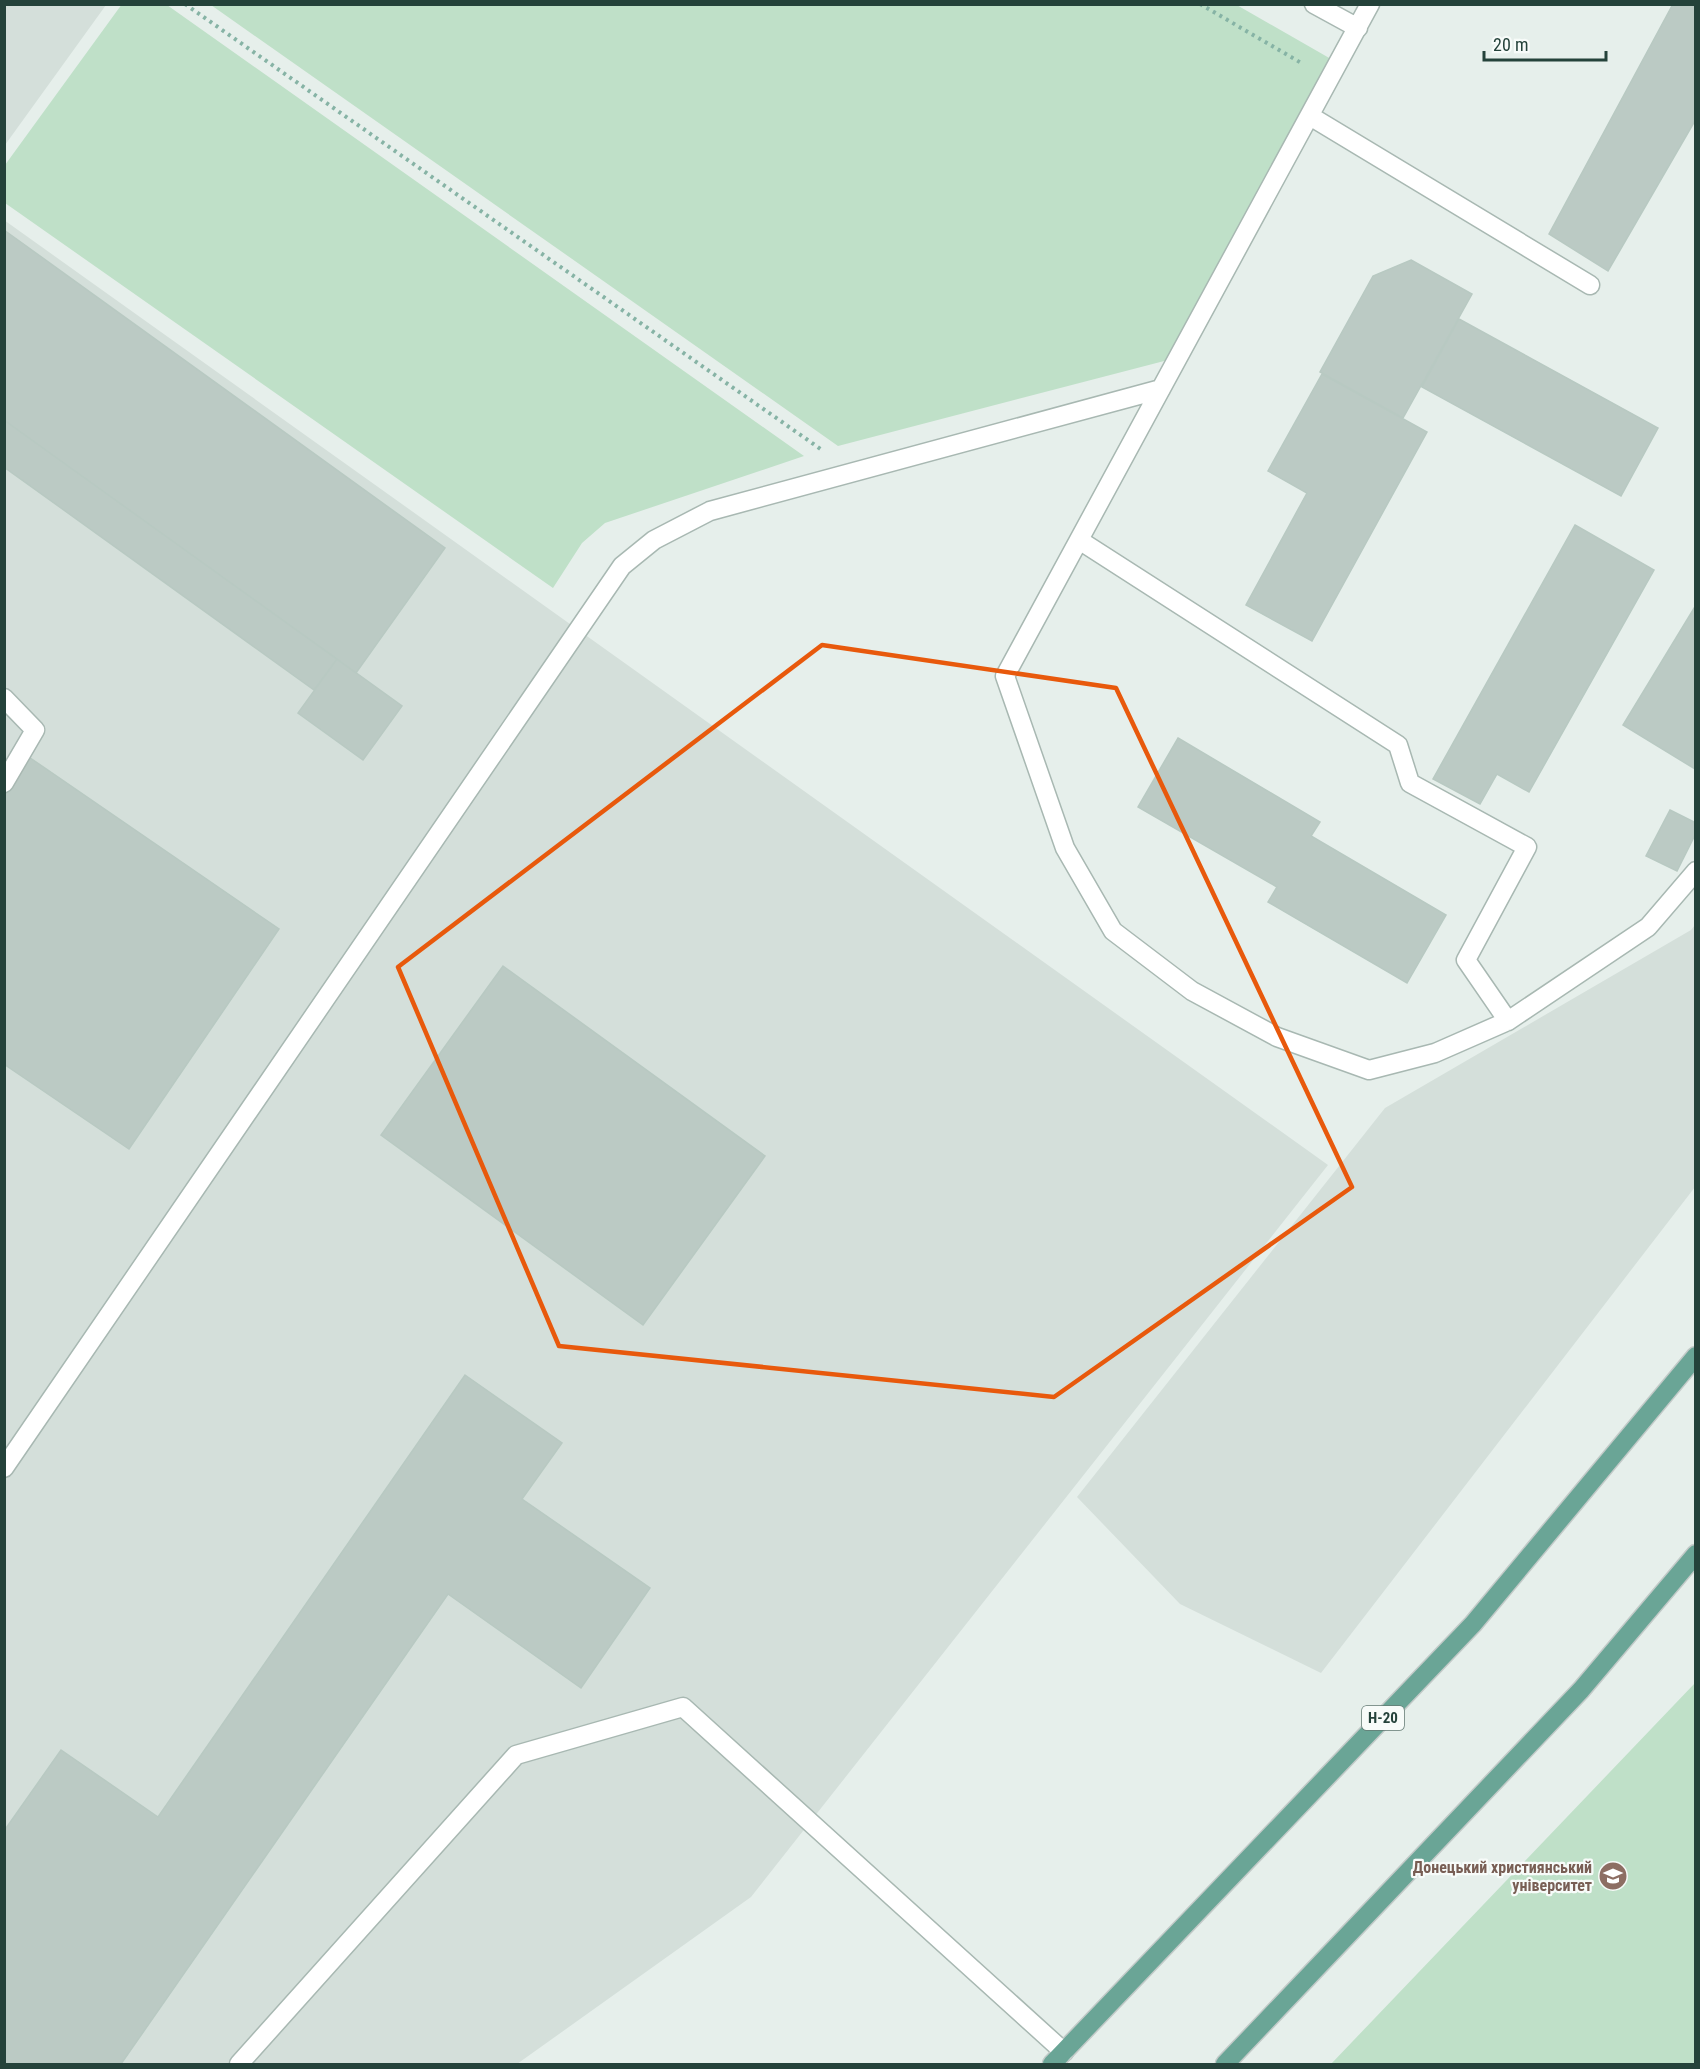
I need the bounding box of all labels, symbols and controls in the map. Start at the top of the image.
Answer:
scale bar [1484,24,1606,62]
text: 20 m [1493,34,1528,55]
road number: Н-20 [1362,1706,1404,1730]
place label: Донецький християнський університет [1413,1858,1592,1895]
school or university icon: Донецький християнський університет [1597,1860,1629,1892]

